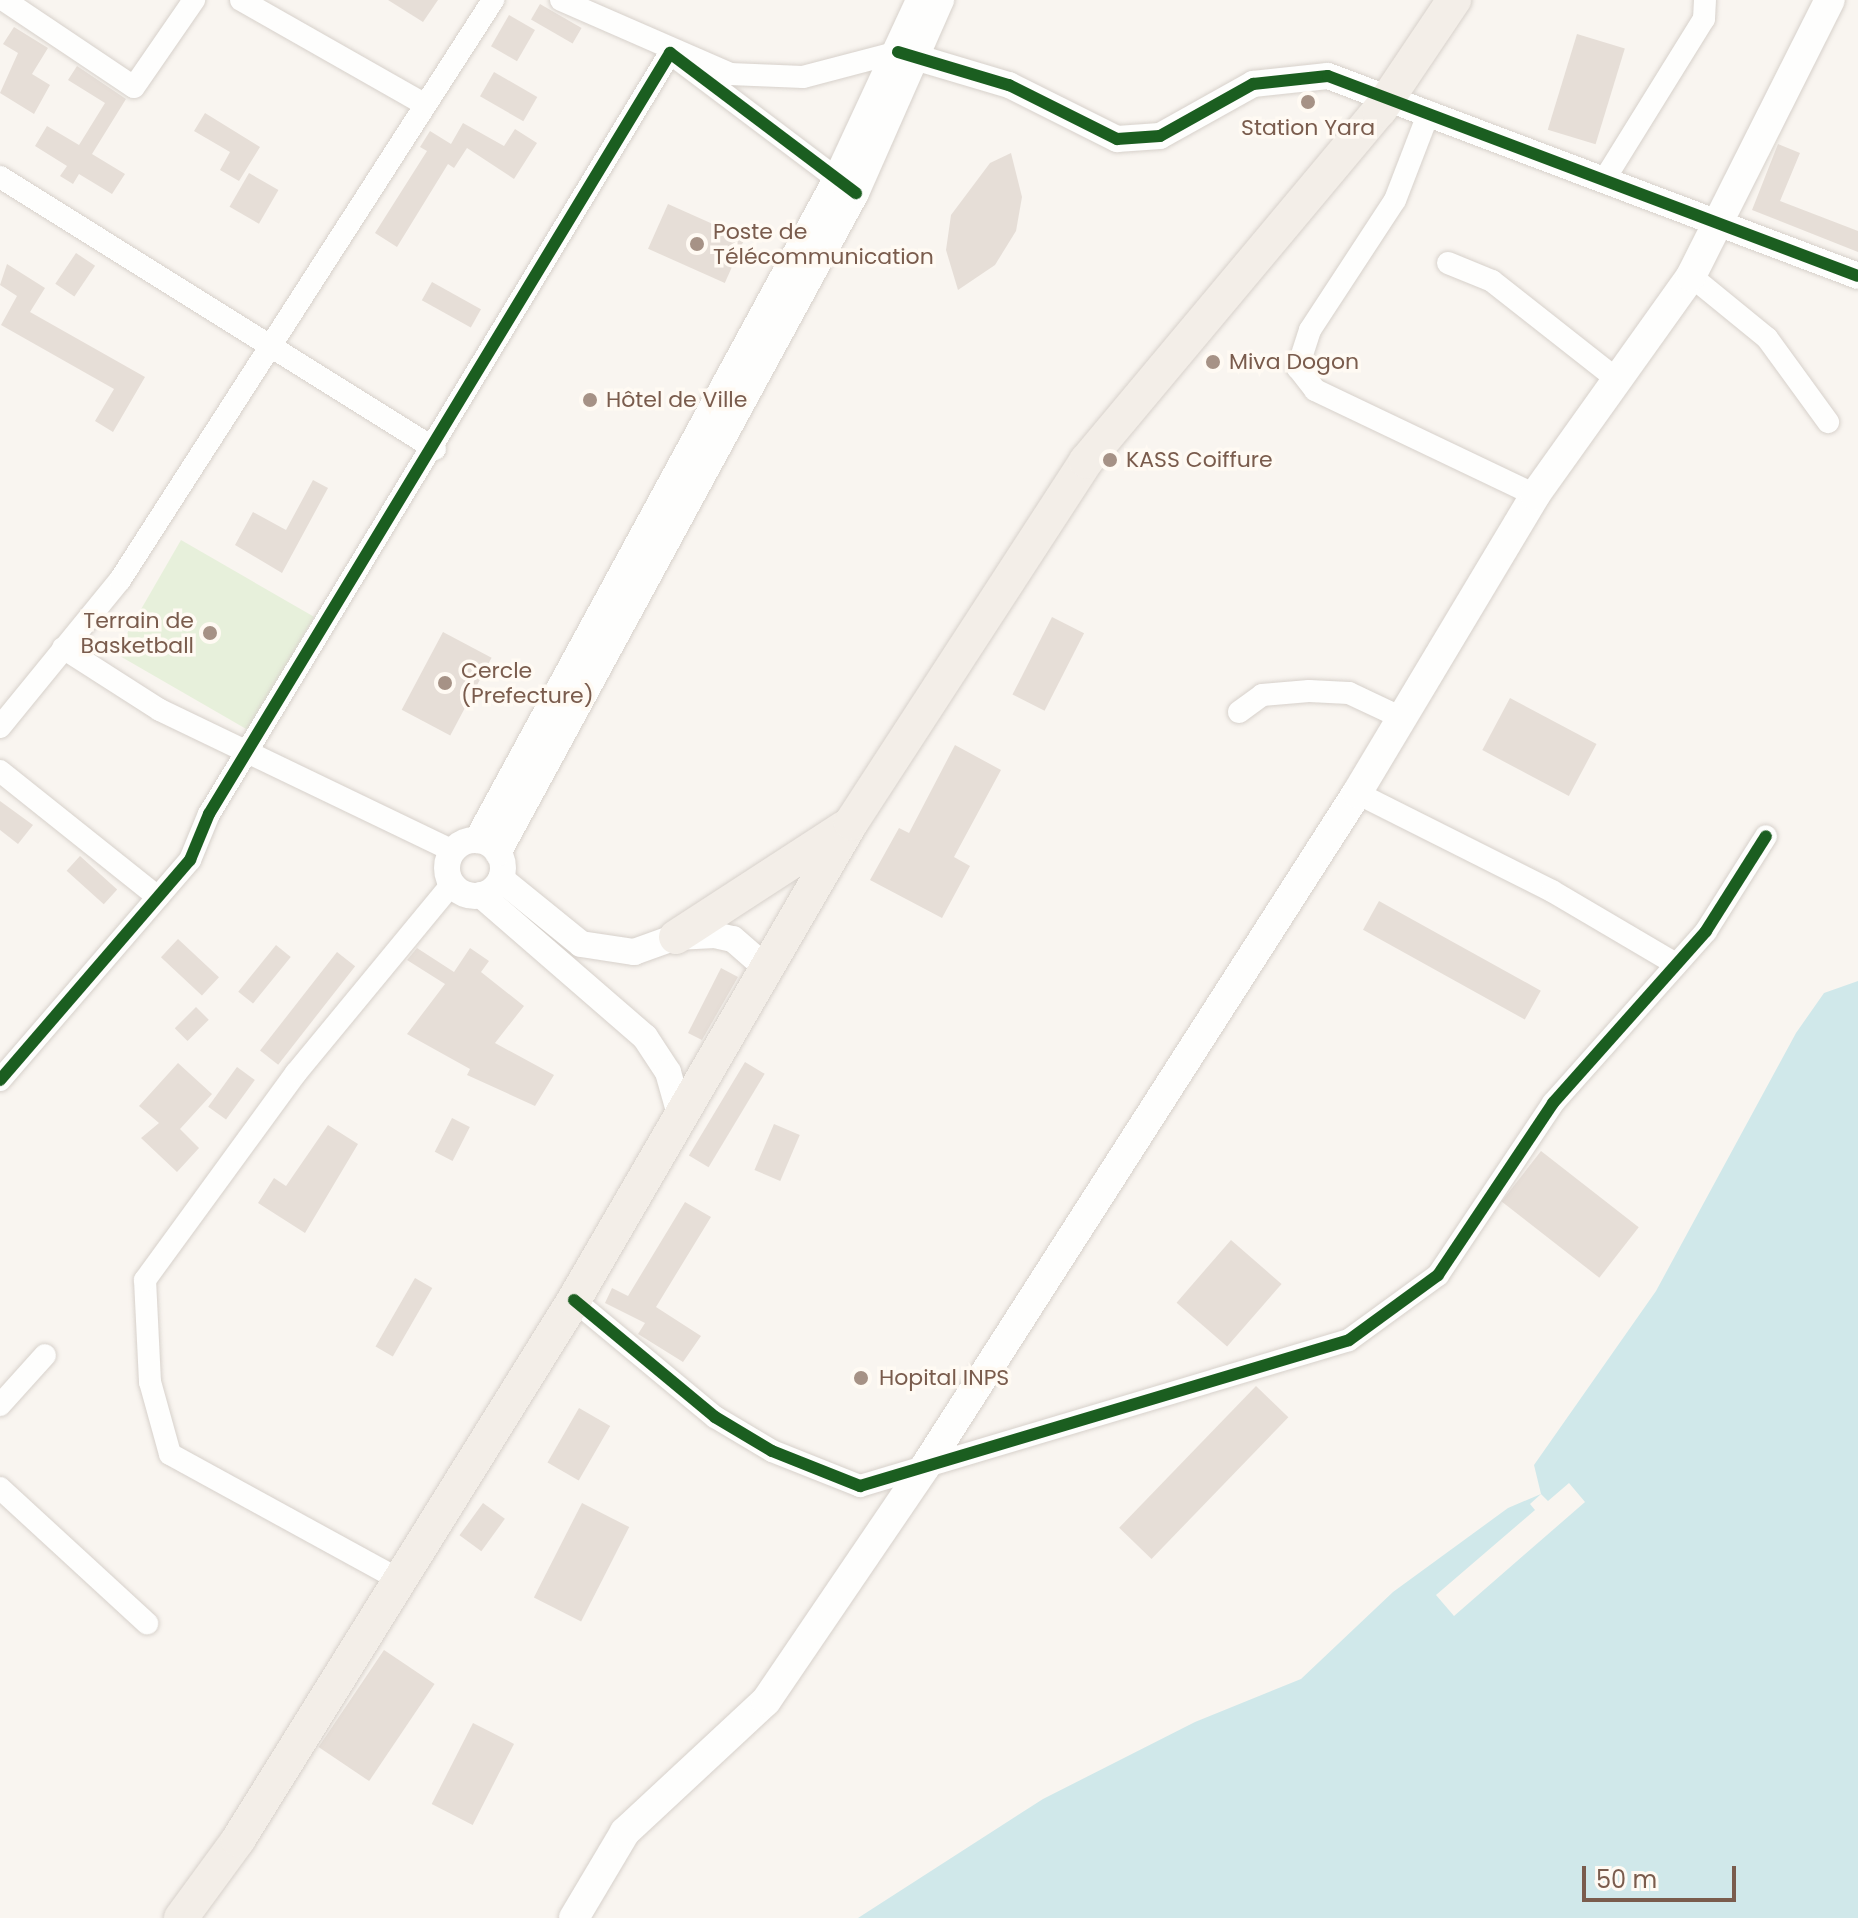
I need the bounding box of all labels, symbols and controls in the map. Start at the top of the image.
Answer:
marker: Station Yara [1299,93,1317,111]
place label: Station Yara [1241,115,1375,141]
place label: Poste de Télécommunication [713,218,934,270]
marker: Poste de Télécommunication [688,235,706,253]
place label: Miva Dogon [1229,349,1359,375]
marker: Miva Dogon [1204,353,1222,371]
place label: Hôtel de Ville [606,387,747,413]
marker: Hôtel de Ville [581,391,599,409]
place label: KASS Coiffure [1126,447,1273,473]
marker: KASS Coiffure [1101,451,1119,469]
place label: Terrain de Basketball [81,607,194,658]
marker: Terrain de Basketball [201,624,219,642]
place label: Cercle (Prefecture) [461,657,594,708]
marker: Cercle (Prefecture) [436,674,454,692]
place label: Hopital INPS [879,1365,1009,1391]
marker: Hopital INPS [850,1367,872,1389]
scale bar [1586,1850,1740,1900]
text: 50 m [1596,1863,1657,1896]

